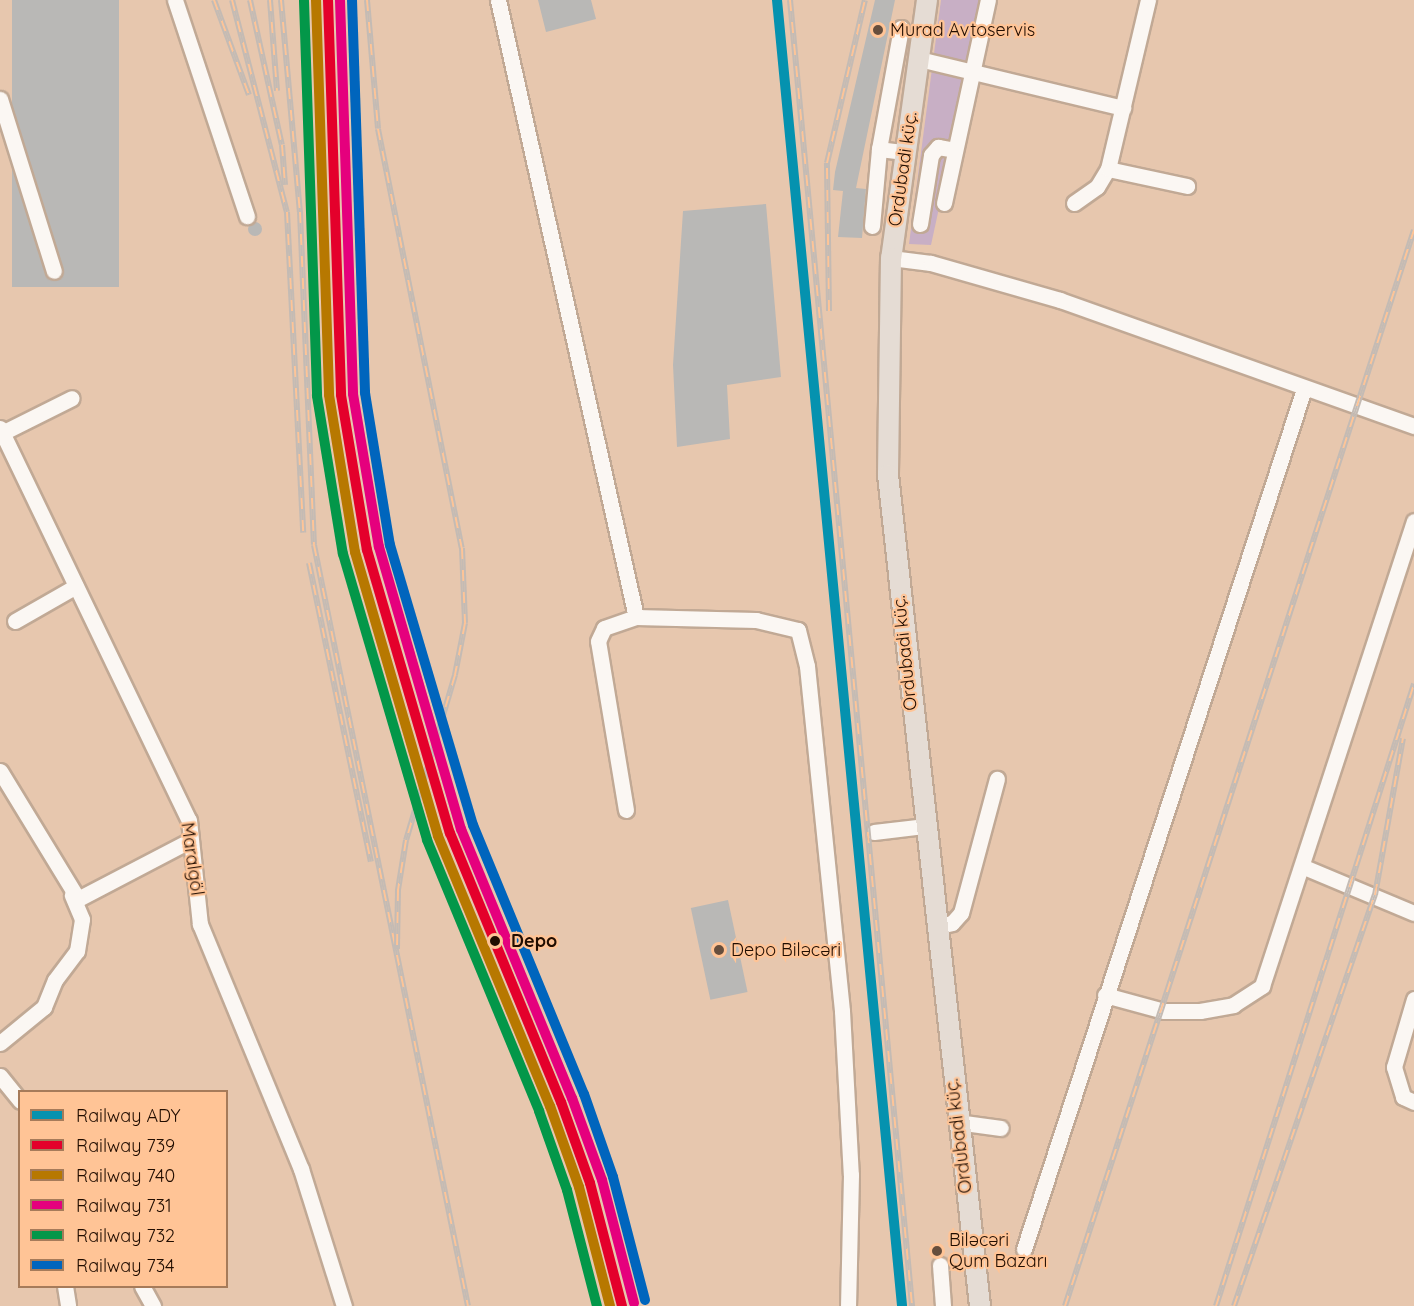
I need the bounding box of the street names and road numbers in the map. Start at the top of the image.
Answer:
street label: Ordubadi küç. [884,110,922,228]
street label: Ordubadi küç. [888,594,922,712]
street label: Maralgöl [176,821,208,897]
street label: Ordubadi küç. [941,1077,977,1195]

